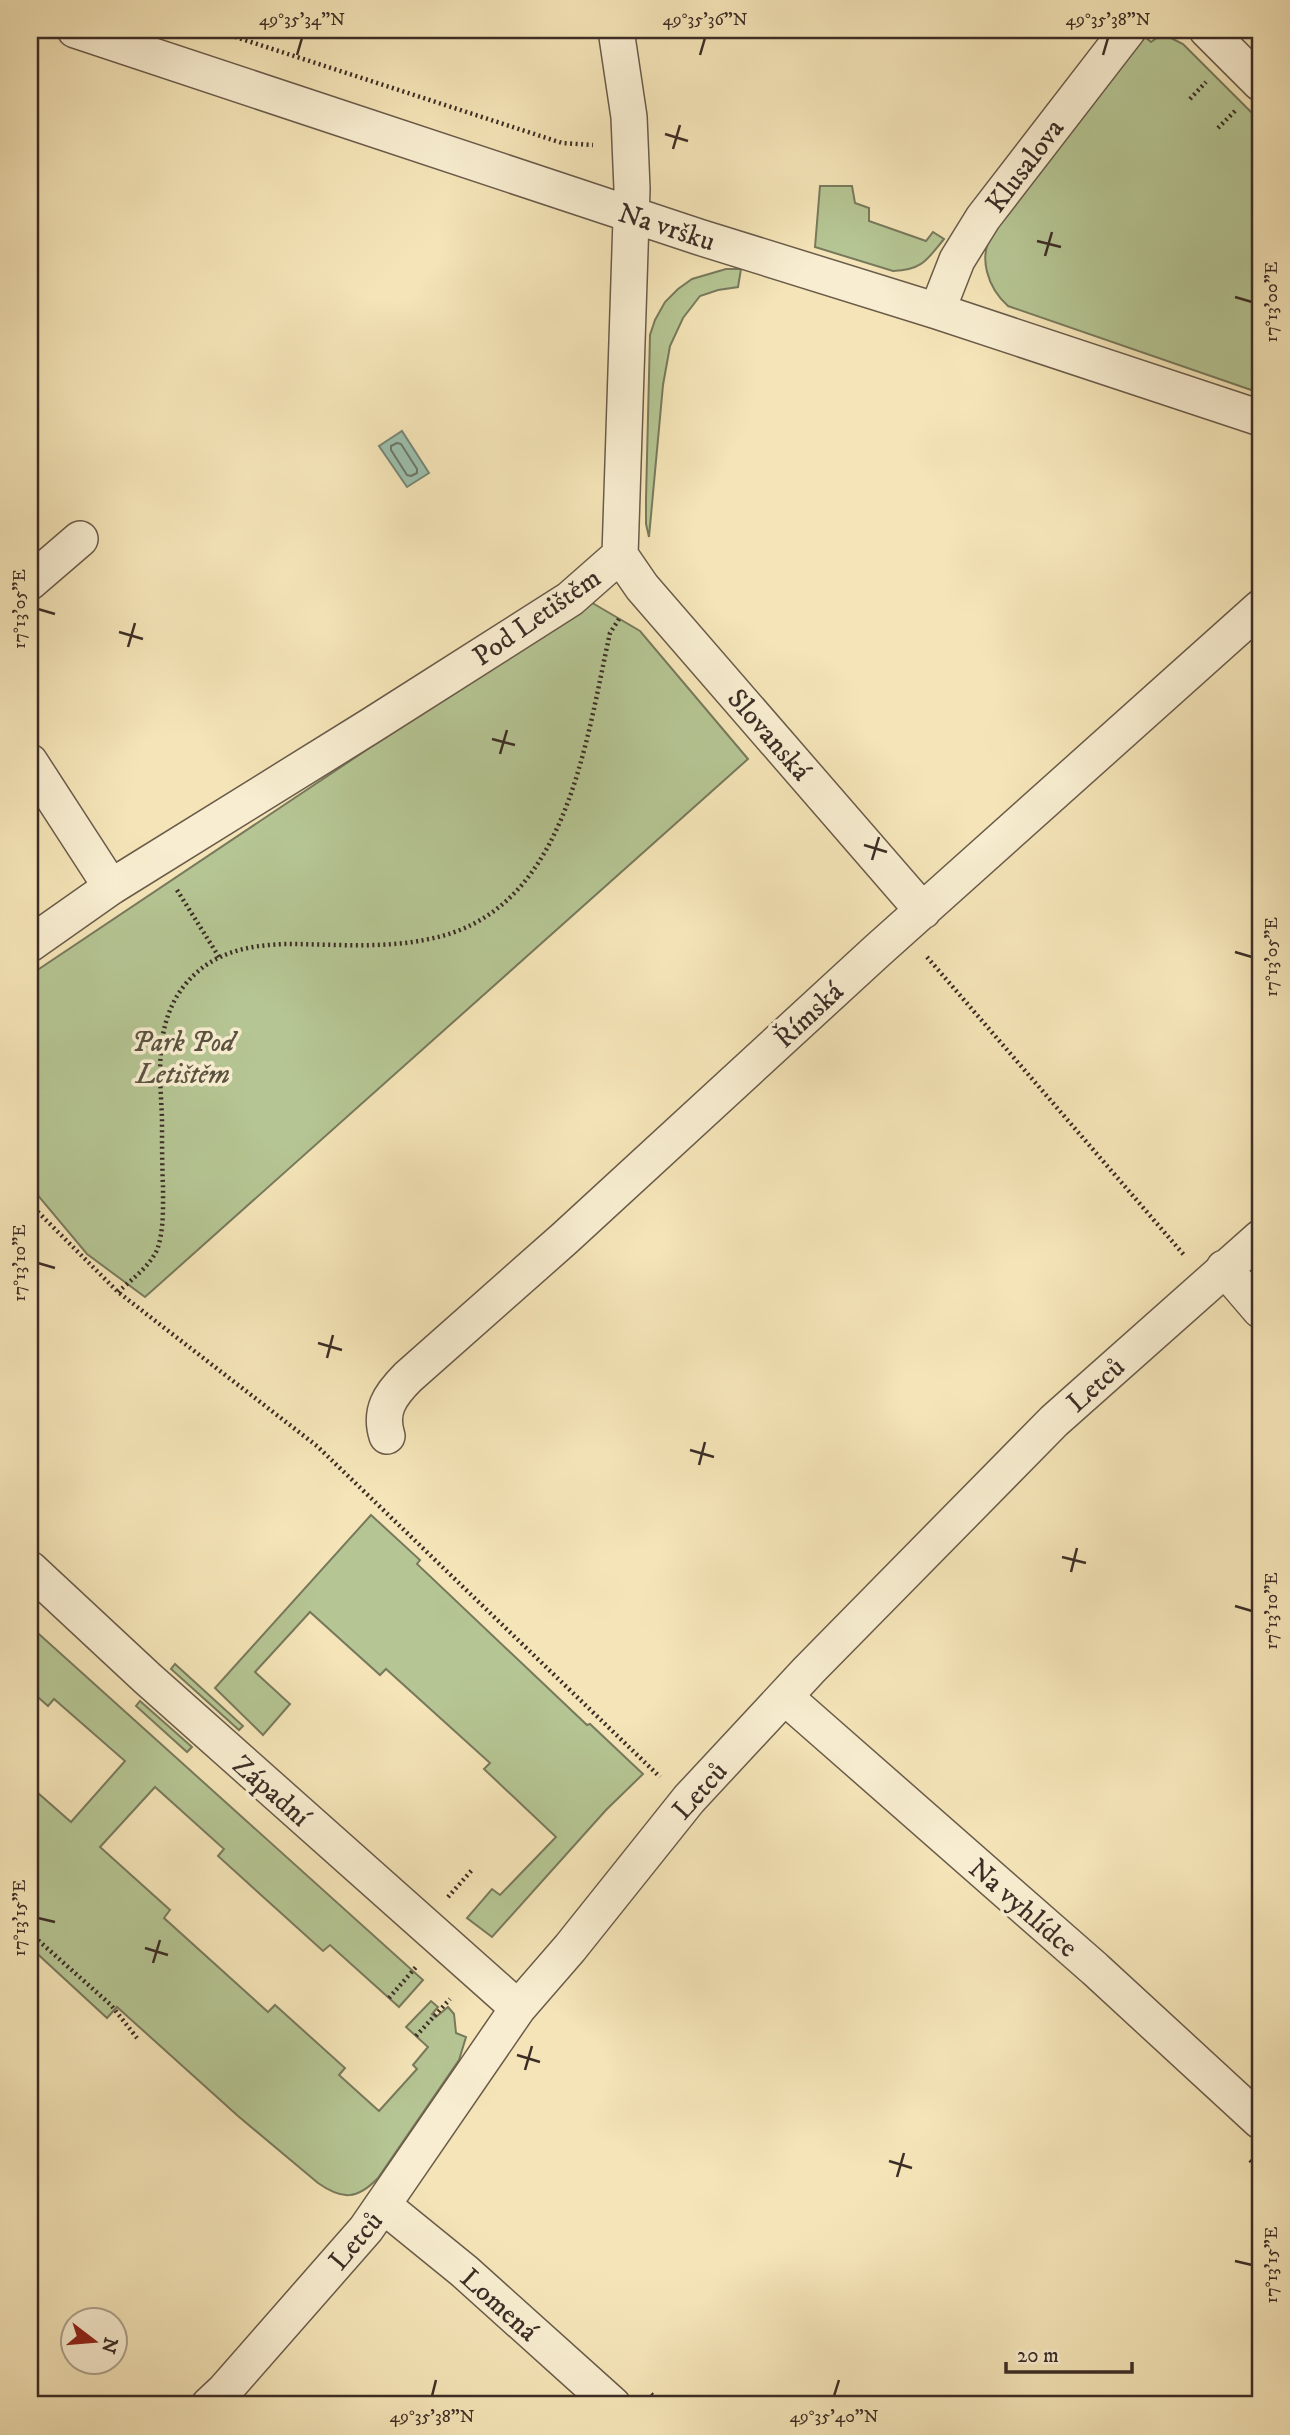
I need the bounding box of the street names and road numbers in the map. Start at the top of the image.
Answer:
street label: Klusalova [978,112,1072,220]
street label: Na vršku [614,195,719,259]
street label: Pod Letištěm [466,560,608,674]
street label: Slovanská [719,682,818,788]
street label: Římská [767,974,851,1056]
street label: Letců [1060,1350,1132,1420]
street label: Západní [225,1748,318,1836]
street label: Letců [665,1755,735,1827]
street label: Na vyhlídce [961,1851,1085,1965]
street label: Letců [321,2204,391,2278]
street label: Lomená [453,2261,545,2349]

